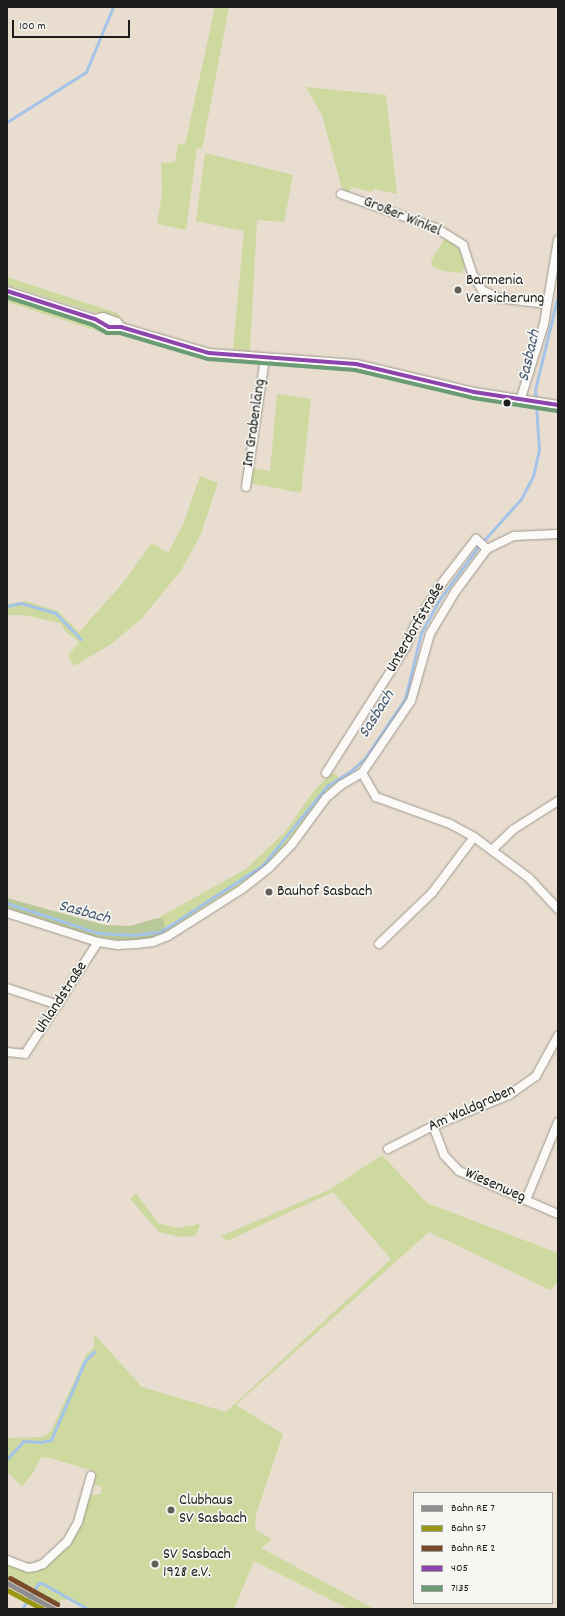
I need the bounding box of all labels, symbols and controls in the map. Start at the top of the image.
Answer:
scale bar [14,12,132,38]
text: 100 m [19,18,46,35]
street label: Großer Winkel [360,193,444,241]
place label: Barmenia Versicherung [466,271,544,309]
marker: Barmenia Versicherung [453,285,463,295]
water label: Sasbach [515,328,547,384]
street label: Im Grabenläng [239,378,271,468]
unlabelled marker [502,398,512,408]
street label: Unterdorfstraße [382,580,450,676]
water label: Sasbach [355,687,401,743]
place label: Bauhof Sasbach [277,882,372,902]
marker: Bauhof Sasbach [264,887,274,897]
water label: Sasbach [56,897,112,931]
street label: Uhlandstraße [32,958,92,1038]
street label: Am Waldgraben [426,1081,518,1137]
street label: Wiesenweg [462,1164,528,1208]
place label: Clubhaus SV Sasbach [179,1491,247,1529]
legend [413,1492,553,1604]
text: Bahn RE 7 [451,1500,495,1517]
marker: Clubhaus SV Sasbach [166,1505,176,1515]
text: Bahn S7 [451,1520,486,1537]
text: Bahn RE 2 [451,1540,495,1557]
place label: SV Sasbach 1928 e.V. [163,1545,231,1583]
marker: SV Sasbach 1928 e.V. [150,1559,160,1569]
text: 405 [451,1560,468,1577]
text: 7135 [451,1580,469,1597]

